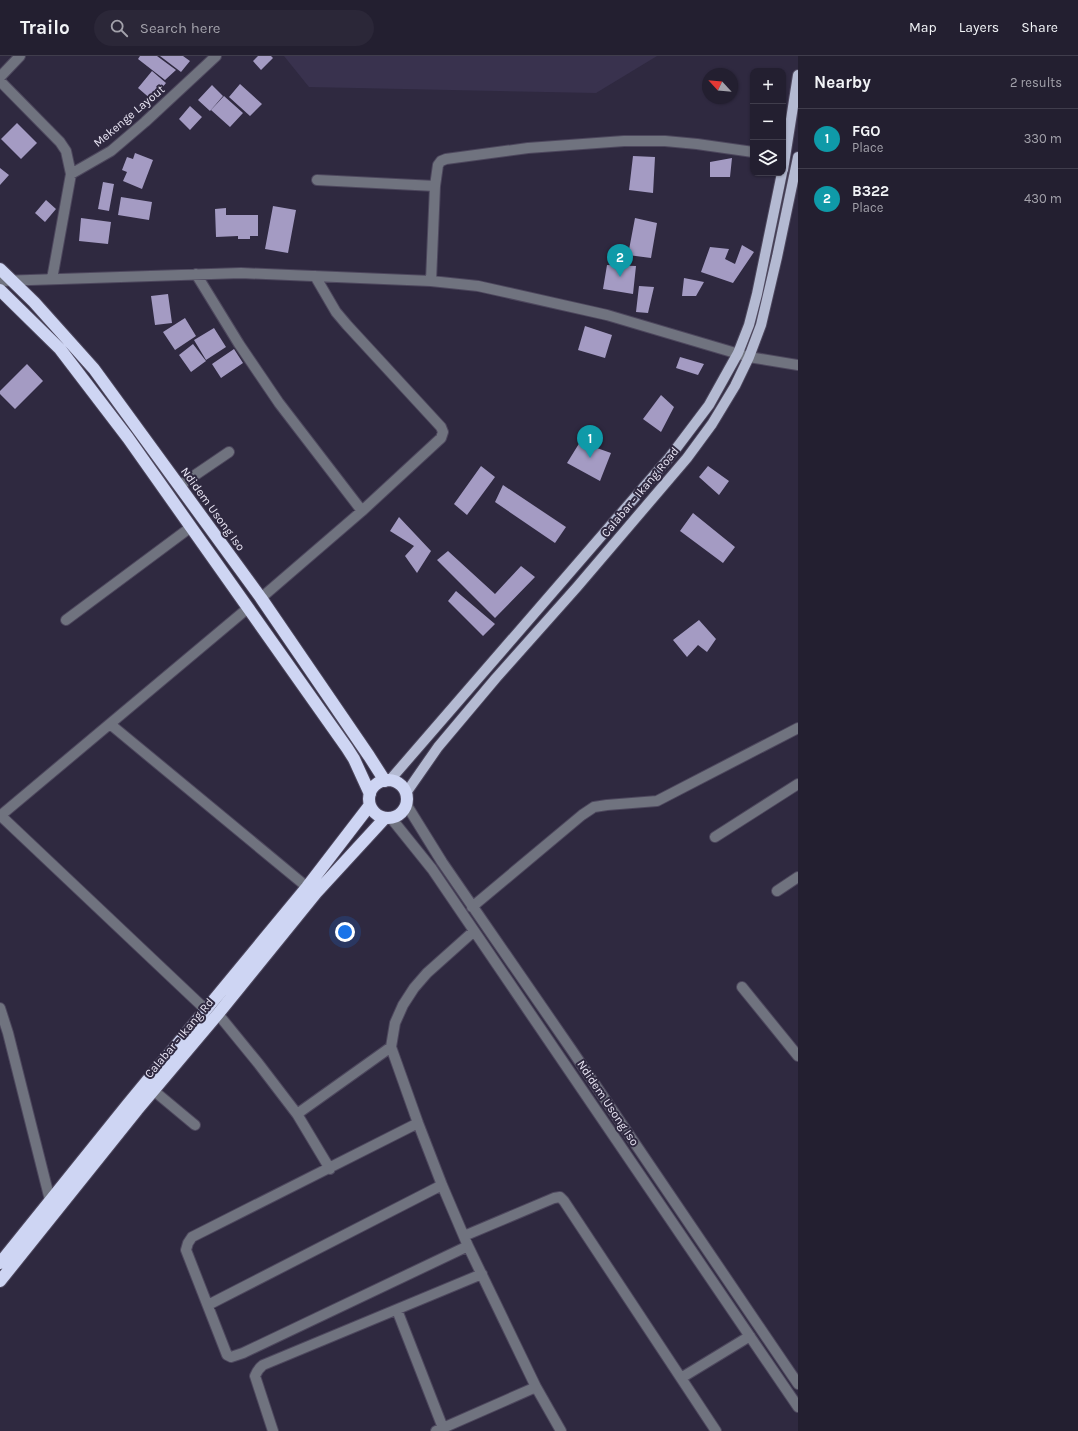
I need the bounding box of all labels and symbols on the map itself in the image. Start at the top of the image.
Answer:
north arrow [702,68,738,104]
street label: Mekenge Layout [91,82,168,150]
pin: 2 [607,244,633,277]
pin: 1 [577,425,603,458]
street label: Calabar - Ikang Road [598,444,682,540]
street label: Ndidem Usong Iso [178,464,248,554]
your location [335,922,355,942]
street label: Calabar - Ikang Rd [142,995,216,1081]
street label: Ndidem Usong Iso [574,1058,642,1148]

